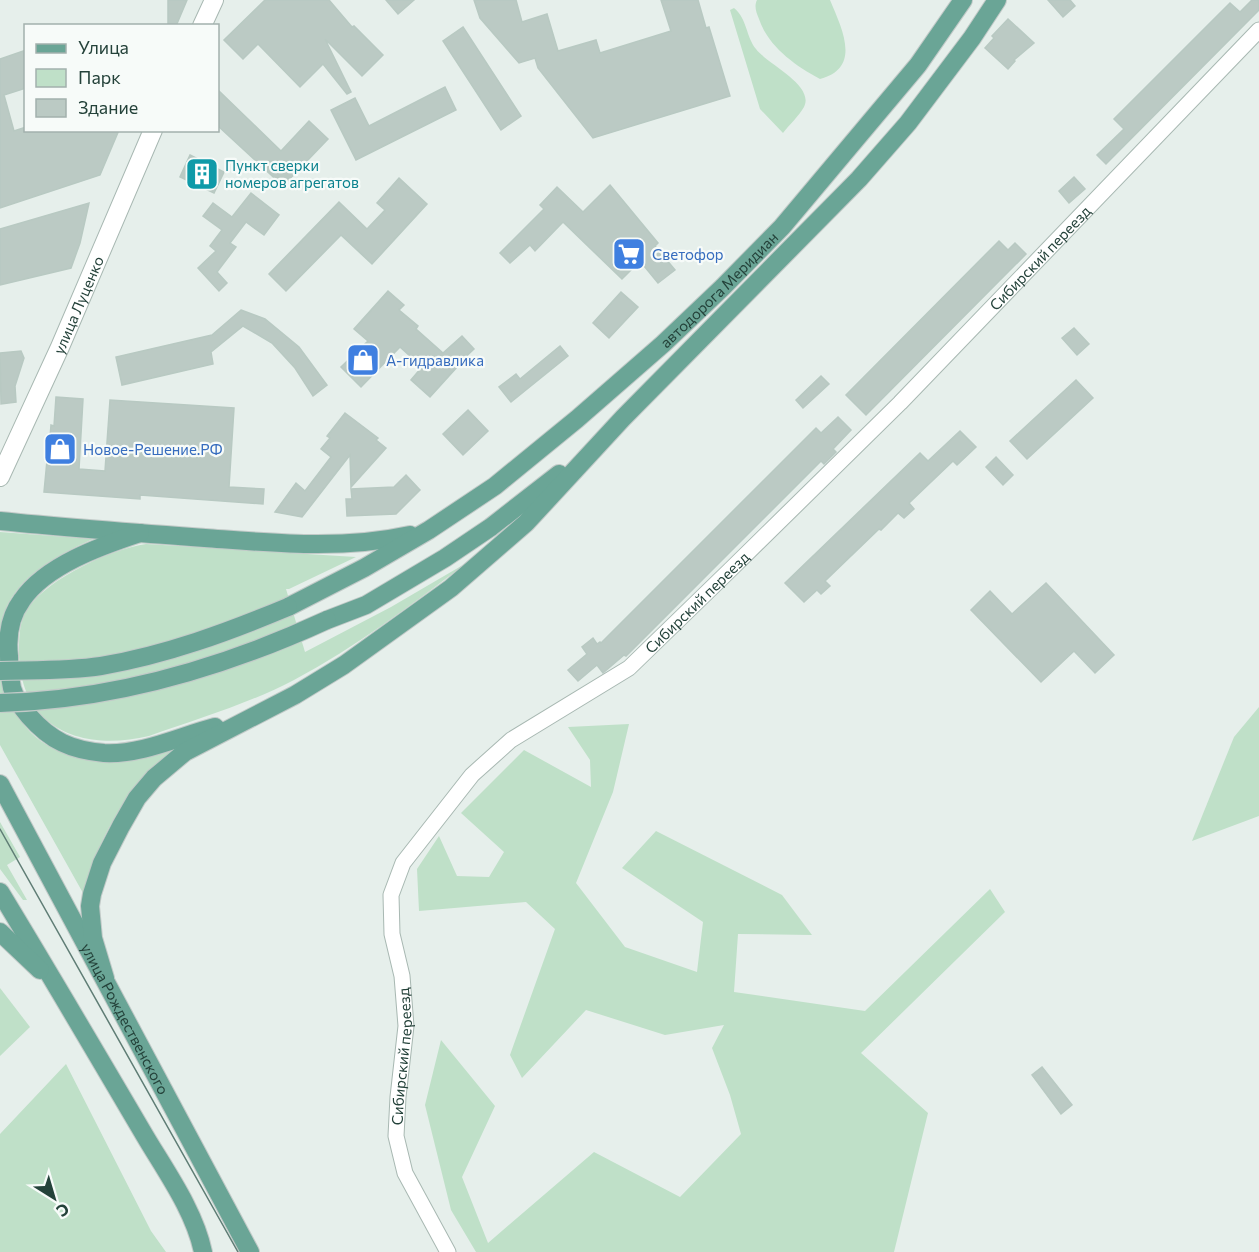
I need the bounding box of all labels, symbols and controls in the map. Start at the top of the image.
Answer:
legend [24,24,219,132]
text: Улица [78,36,129,58]
text: Парк [78,66,121,88]
text: Здание [78,96,138,118]
building icon: Пункт сверки номеров агрегатов [184,156,220,192]
place label: Пункт сверки номеров агрегатов [225,156,359,191]
street label: Сибирский переезд [985,202,1094,314]
street label: автодорога Меридиан [656,228,781,351]
supermarket icon: Светофор [611,236,647,272]
place label: Светофор [652,245,724,263]
street label: улица Луценко [49,253,107,357]
shop icon: А-гидравлика [345,342,381,378]
place label: А-гидравлика [386,351,484,369]
shop icon: Новое-Решение.РФ [42,431,78,467]
place label: Новое-Решение.РФ [83,440,223,458]
street label: Сибирский переезд [641,547,753,657]
street label: улица Рождественского [78,940,173,1097]
street label: Сибирский переезд [388,987,415,1126]
north arrow [24,1168,84,1228]
text: С [53,1200,73,1221]

